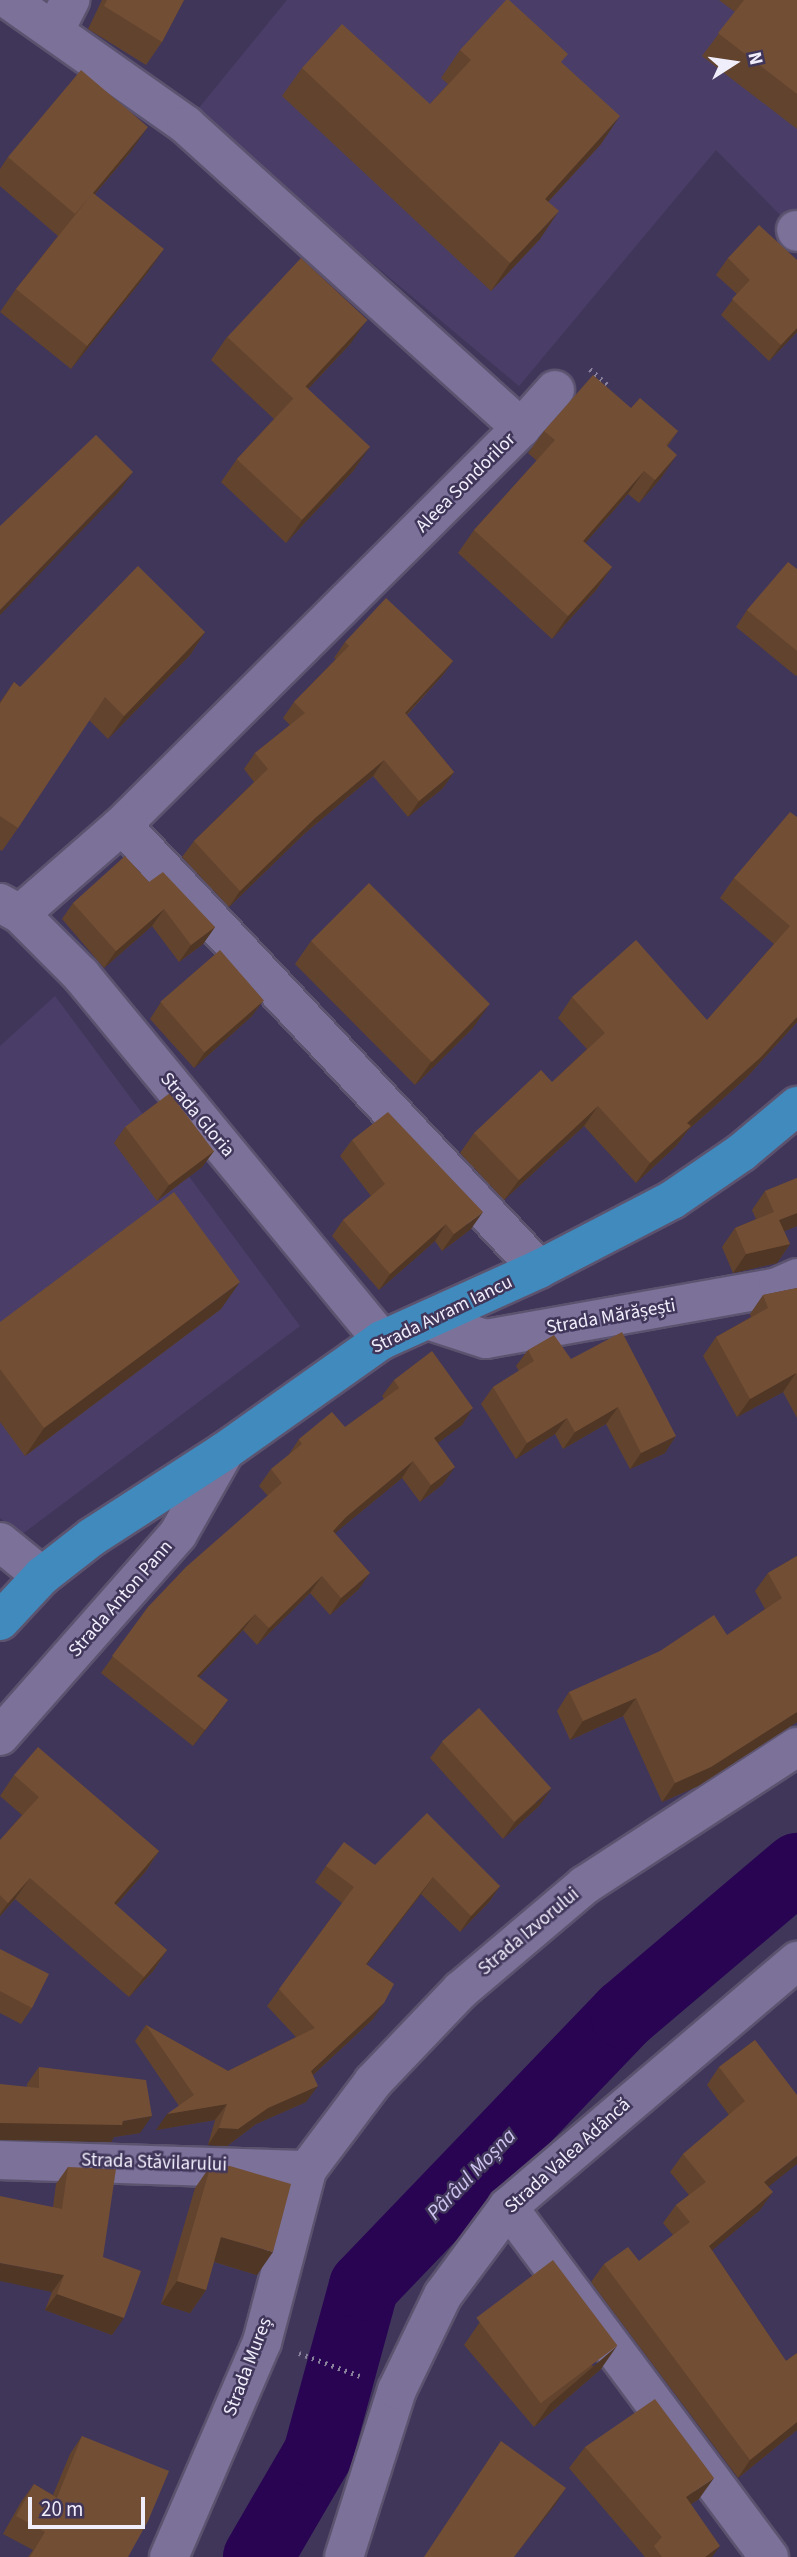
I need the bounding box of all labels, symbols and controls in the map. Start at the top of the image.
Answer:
north arrow [699,28,769,98]
text: N [741,50,770,68]
street label: Aleea Sondorilor [411,428,521,538]
street label: Strada Gloria [155,1068,239,1162]
street label: Strada Avram Iancu [368,1271,516,1359]
street label: Strada Mărășești [545,1294,677,1340]
street label: Strada Anton Pann [64,1536,178,1662]
street label: Strada Izvorului [474,1883,584,1981]
street label: Strada Valea Adâncă [501,2094,635,2218]
water label: Pârâul Moșna [421,2123,521,2225]
street label: Strada Stăvilarului [81,2149,227,2177]
street label: Strada Mureș [219,2315,277,2419]
scale bar [32,2484,149,2528]
text: 20 m [41,2494,83,2524]

